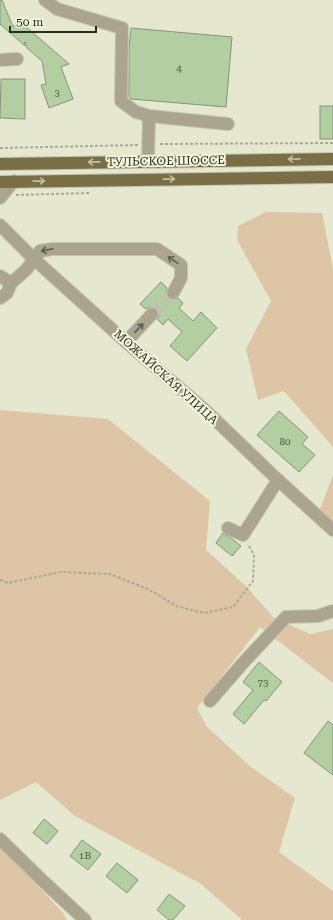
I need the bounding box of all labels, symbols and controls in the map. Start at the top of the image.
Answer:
scale bar [10,8,96,34]
text: 50 m [16,15,43,29]
house number: 4 [176,63,182,74]
house number: 3 [54,87,60,98]
street label: ТУЛЬСКОЕ ШОССЕ [107,153,225,169]
one-way arrow [288,155,301,163]
one-way arrow [88,158,101,166]
one-way arrow [162,175,175,183]
one-way arrow [32,177,45,185]
one-way arrow [40,246,53,254]
one-way arrow [168,256,179,264]
one-way arrow [134,323,144,333]
street label: МОЖАЙСКАЯ УЛИЦА [111,327,221,428]
house number: 80 [279,436,291,447]
house number: 73 [257,677,269,688]
house number: 1В [79,850,91,861]

